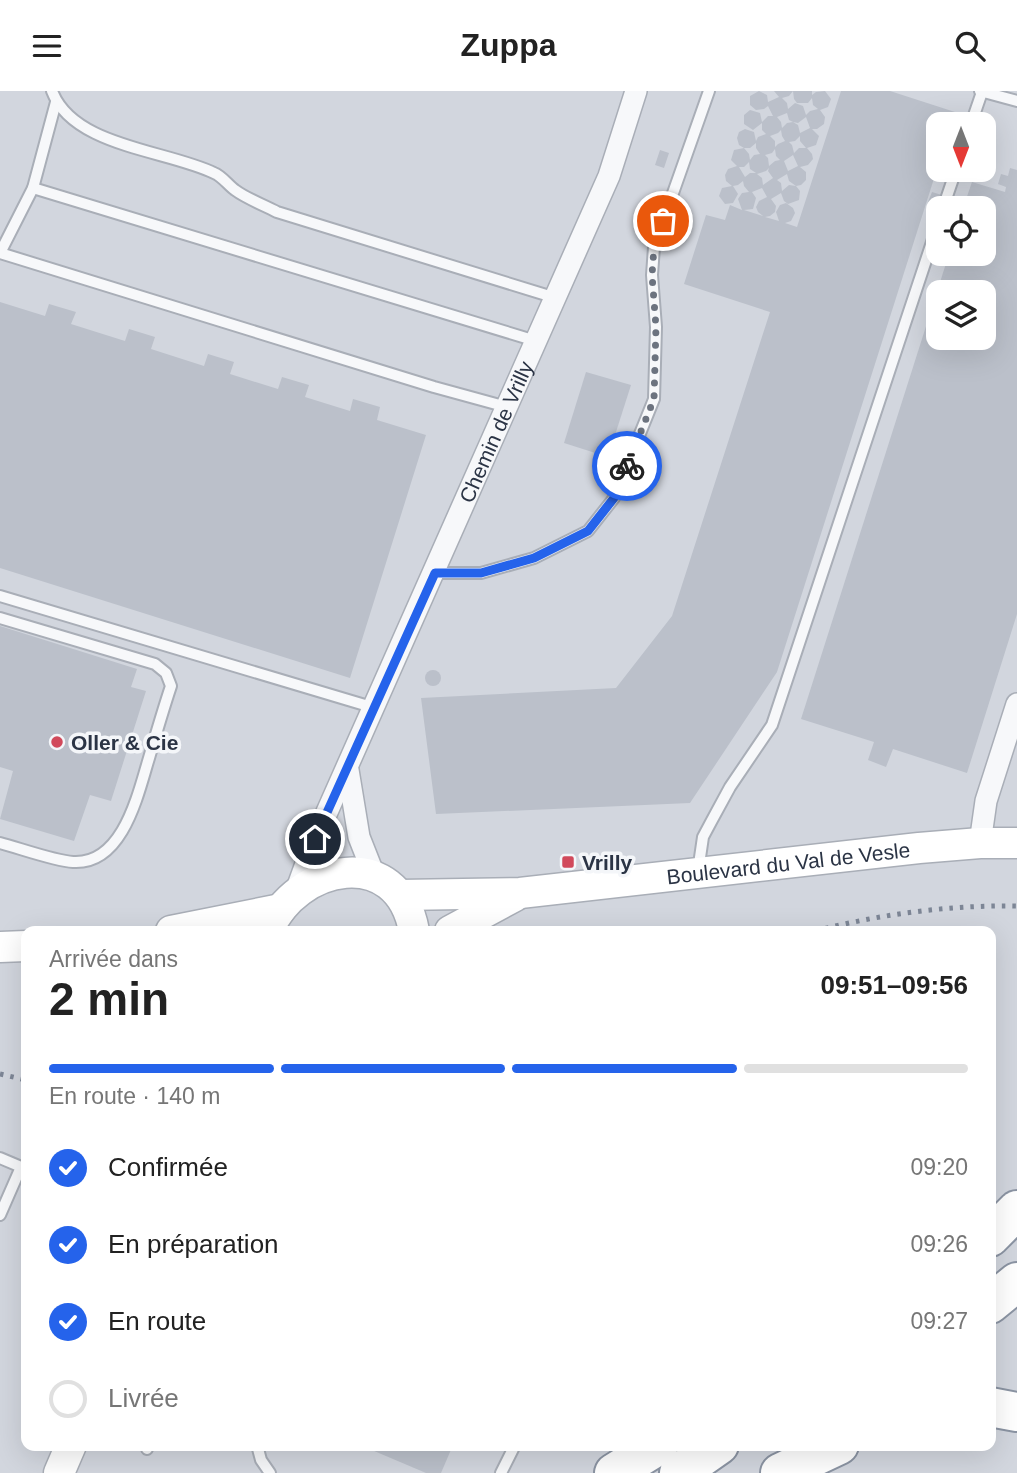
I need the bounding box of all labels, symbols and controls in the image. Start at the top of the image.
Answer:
icon: menu [28,27,66,65]
text: Zuppa [461,27,556,63]
icon: search [951,27,989,65]
north arrow [926,112,996,182]
map controls [926,112,996,350]
pin [633,191,693,251]
button: locate [926,196,996,266]
icon: bag [644,202,682,240]
button: layers [926,280,996,350]
street label: Chemin de Vrilly [454,357,537,506]
courier [592,431,662,501]
icon: bike [608,447,646,485]
place label: Oller & Cie [71,731,178,754]
marker: Oller & Cie [49,734,65,750]
pin [285,809,345,869]
icon: home [296,820,334,858]
street label: Boulevard du Val de Vesle [665,838,911,888]
place label: Vrilly [582,851,633,874]
marker: Vrilly [560,854,576,870]
text: Arrivée dans [49,946,178,972]
text: 09:51–09:56 [821,970,968,1000]
text: 2 min [49,973,169,1025]
text: En route · 140 m [49,1083,220,1109]
icon: check [49,1149,87,1187]
text: Confirmée [108,1152,228,1182]
text: 09:20 [910,1154,968,1180]
icon: check [49,1226,87,1264]
text: En préparation [108,1229,279,1259]
text: 09:26 [910,1231,968,1257]
icon: check [49,1303,87,1341]
text: En route [108,1306,206,1336]
text: 09:27 [910,1308,968,1334]
text: Livrée [108,1383,179,1413]

